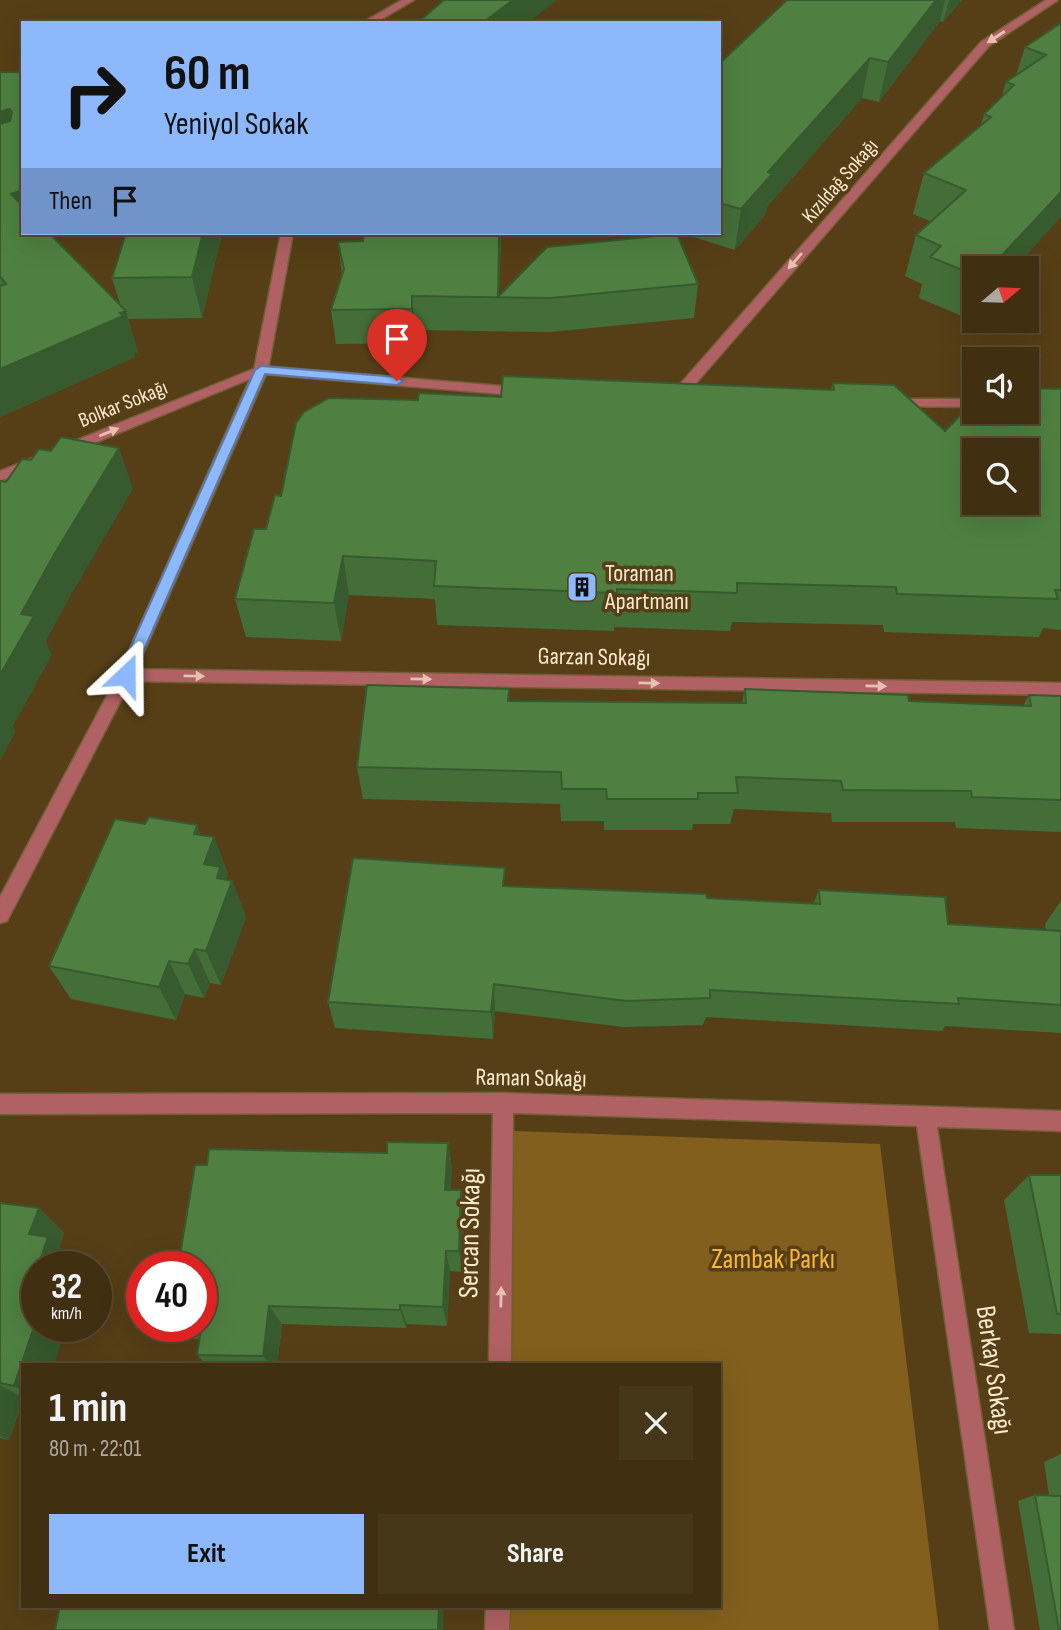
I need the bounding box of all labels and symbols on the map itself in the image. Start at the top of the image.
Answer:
one-way arrow [986,31,1006,44]
street label: Kızıldağ Sokağı [797,134,883,228]
one-way arrow [787,252,803,270]
north arrow [962,256,1040,332]
pin [367,309,427,381]
street label: Bolkar Sokağı [75,375,171,433]
one-way arrow [98,426,119,437]
place label: Toraman Apartmanı [604,559,689,616]
building icon: Toraman Apartmanı [565,570,599,604]
position arrow [89,638,163,712]
street label: Garzan Sokağı [537,642,651,672]
one-way arrow [183,670,205,682]
one-way arrow [411,673,433,685]
one-way arrow [638,677,660,688]
one-way arrow [866,680,888,692]
street label: Raman Sokağı [475,1063,587,1093]
street label: Sercan Sokağı [452,1168,488,1298]
park label: Zambak Parkı [711,1243,835,1276]
speed limit sign: 40 [126,1251,217,1342]
one-way arrow [495,1286,506,1308]
street label: Berkay Sokağı [969,1303,1019,1437]

